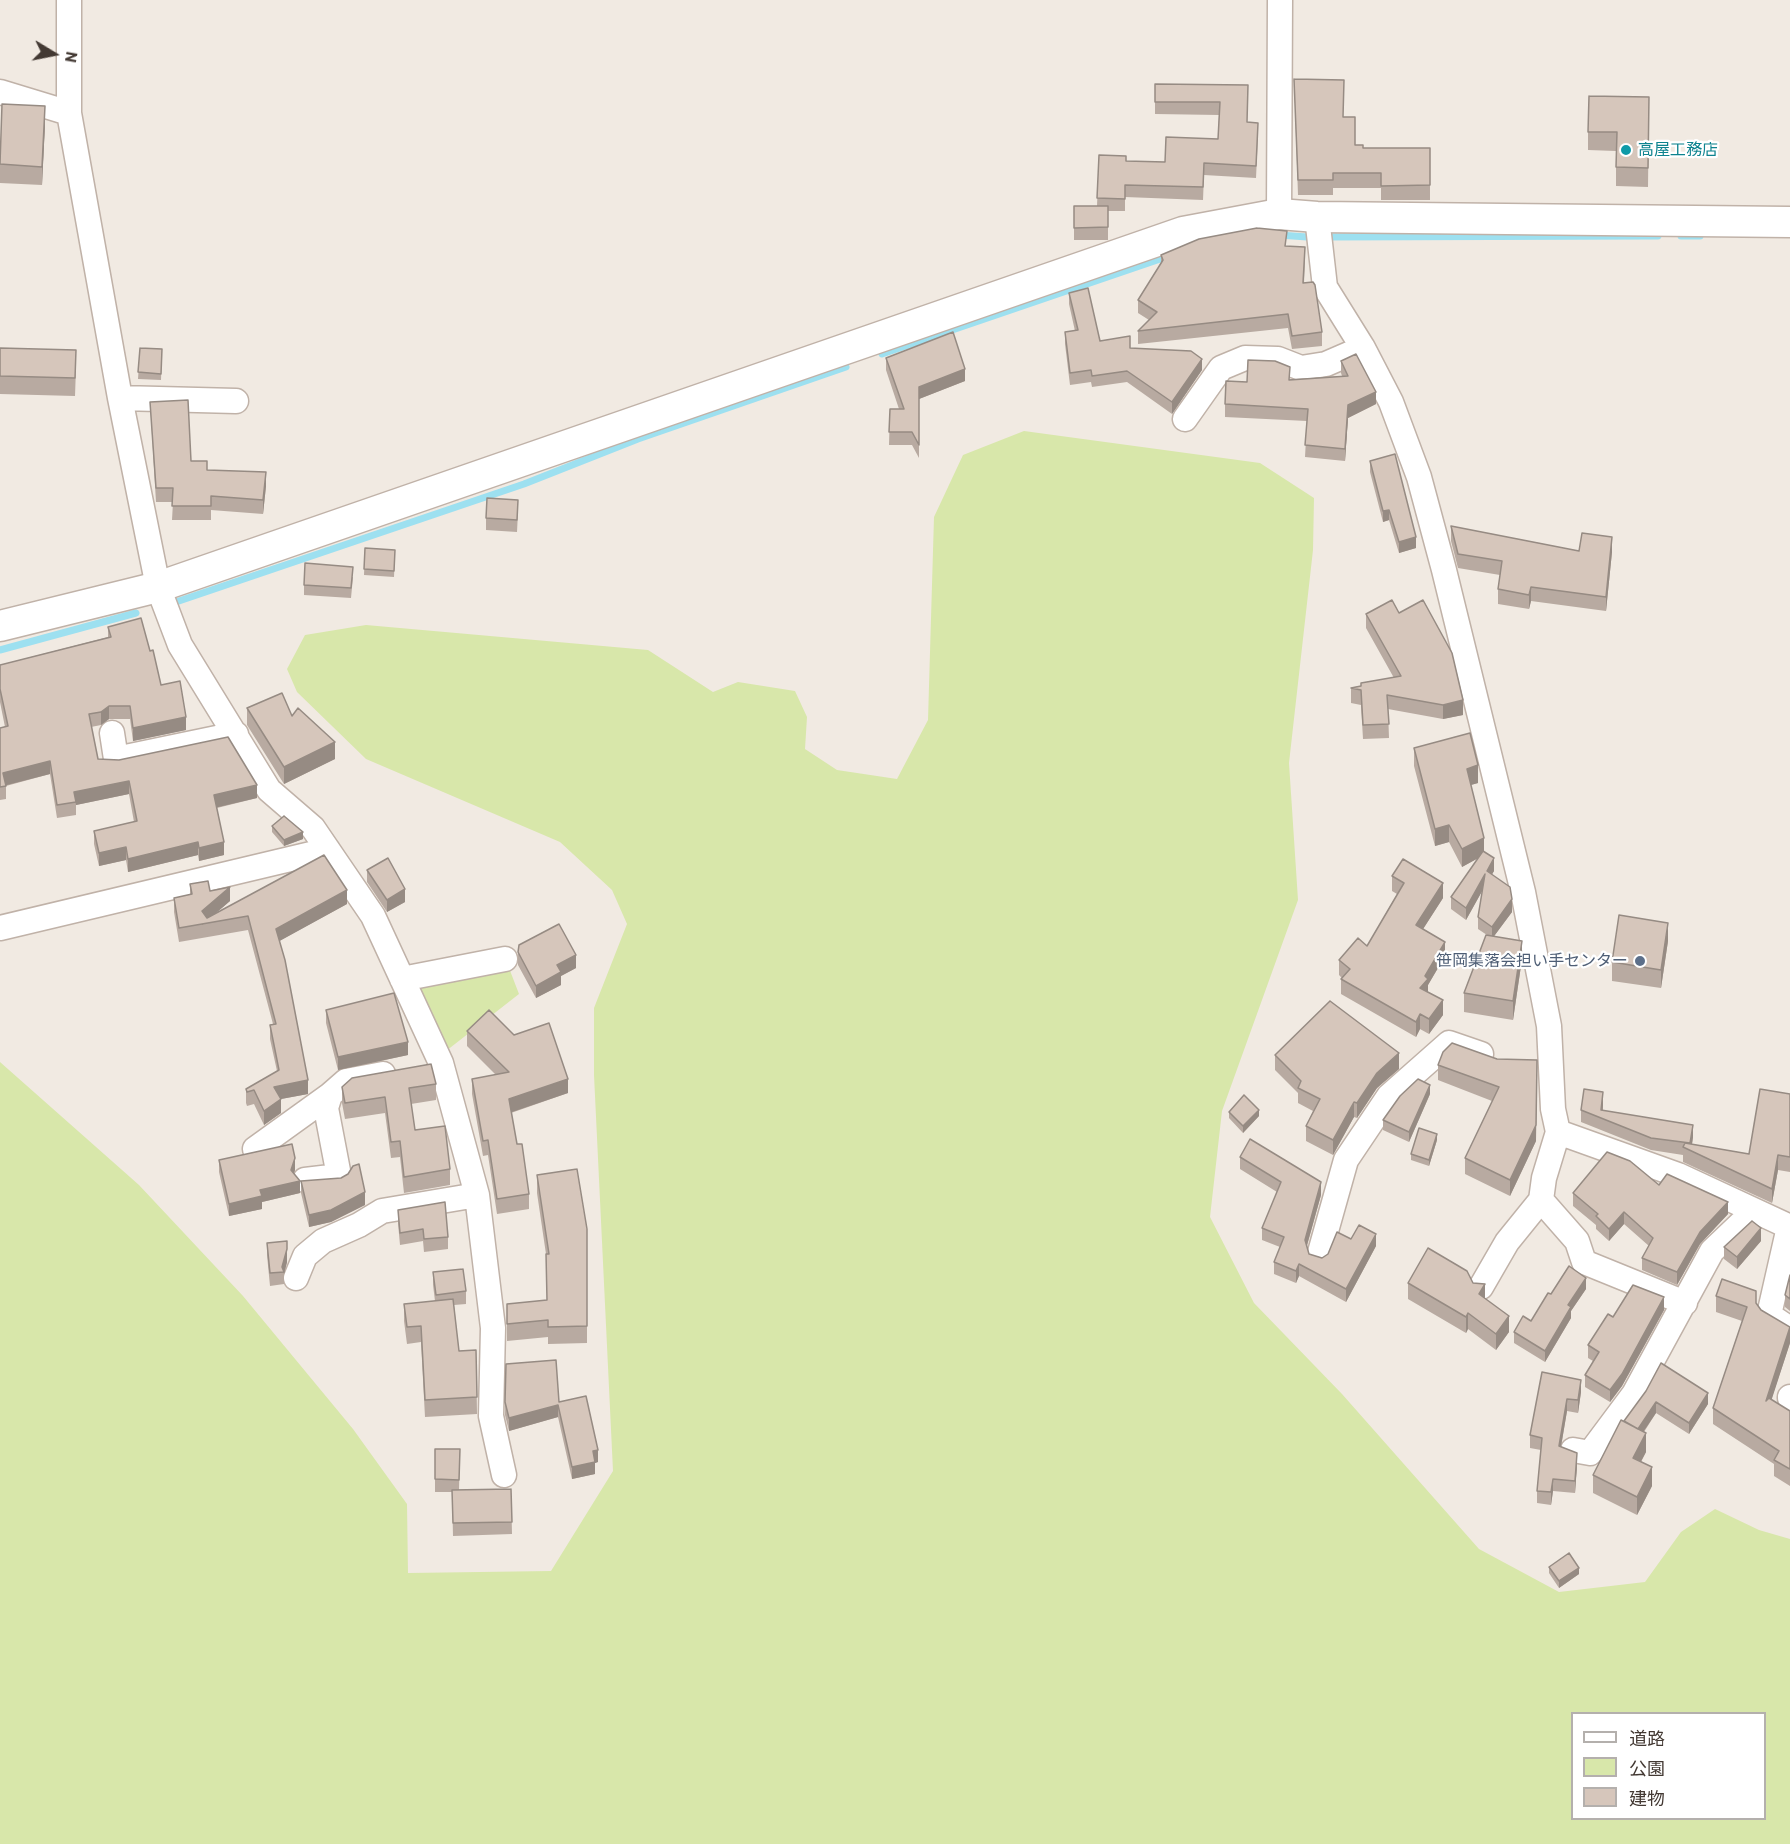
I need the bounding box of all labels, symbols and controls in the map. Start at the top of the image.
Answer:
north arrow [24,24,84,84]
text: N [62,50,82,64]
place label: 高屋工務店 [1638,140,1718,160]
marker: 高屋工務店 [1619,143,1633,157]
place label: 笹岡集落会担い手センター [1436,951,1628,971]
marker: 笹岡集落会担い手センター [1633,954,1647,968]
legend [1571,1712,1766,1820]
text: 道路 [1629,1727,1665,1749]
text: 公園 [1629,1757,1665,1779]
text: 建物 [1629,1787,1665,1809]

